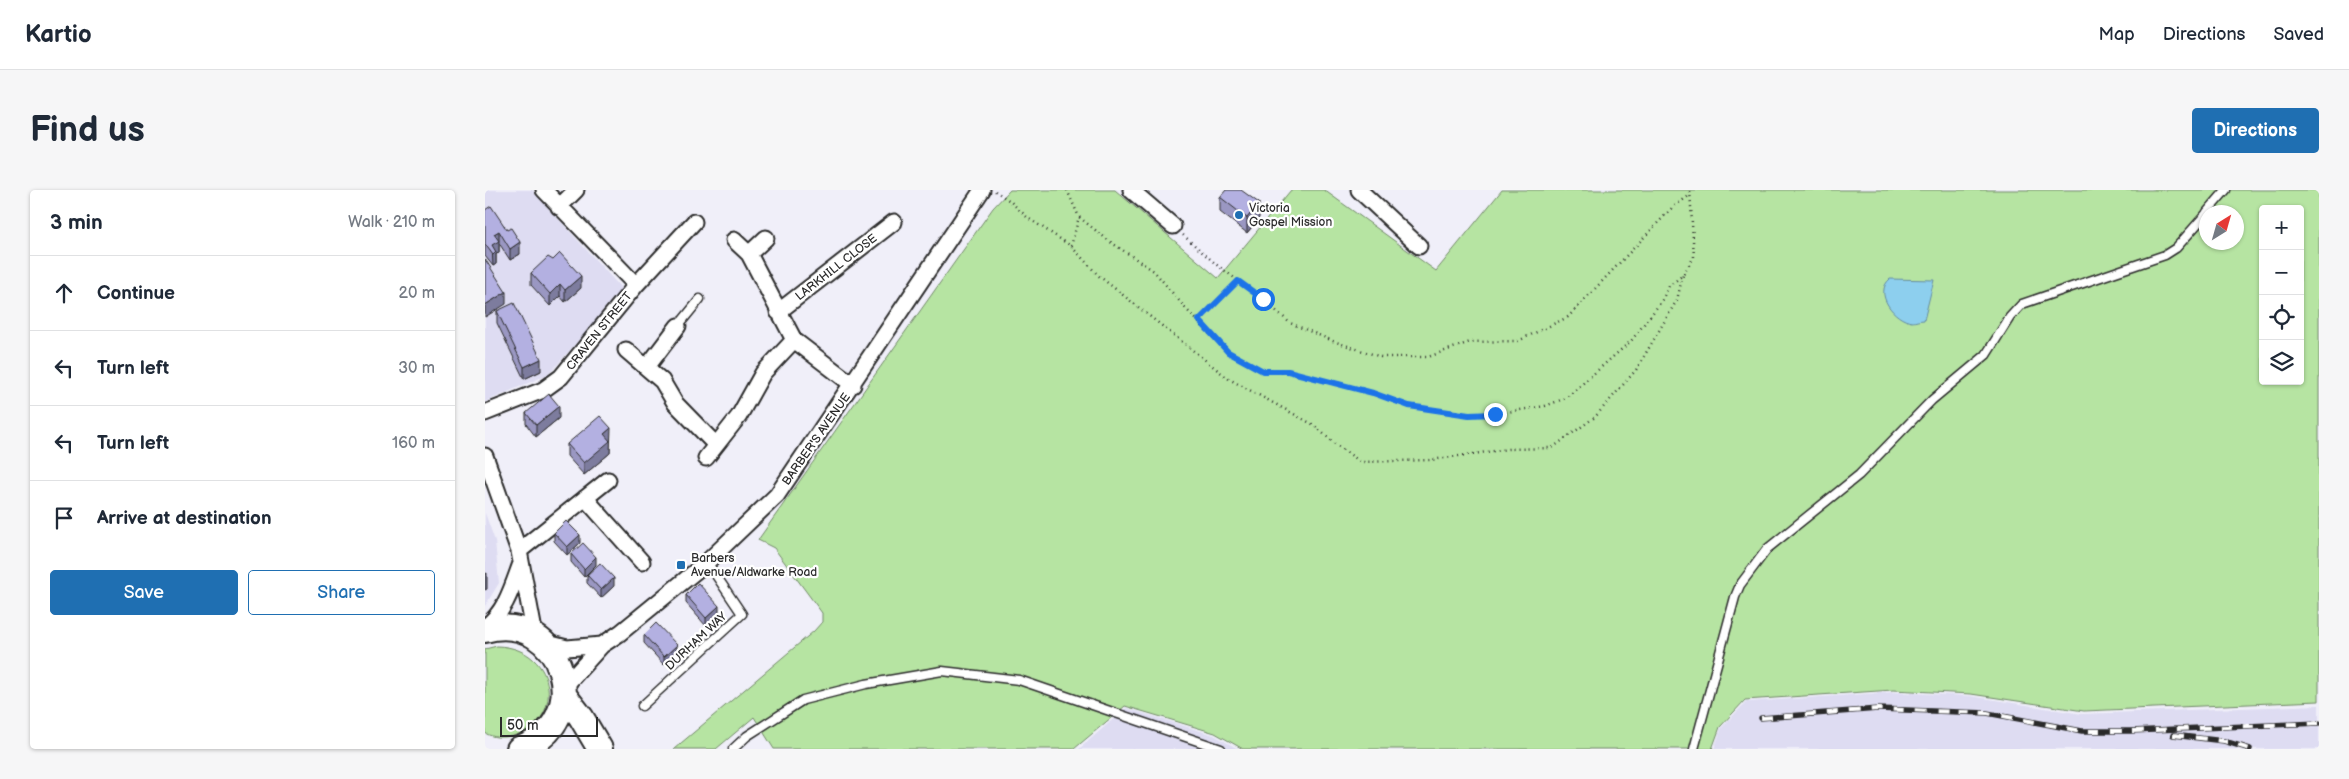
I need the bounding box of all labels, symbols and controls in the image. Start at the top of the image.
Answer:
text: Kartio [25,20,92,49]
text: Map [2099,24,2135,45]
text: Directions [2163,24,2245,45]
text: Saved [2273,24,2324,45]
button: Directions [2192,108,2319,153]
text: Find us [30,109,145,152]
place label: Victoria Gospel Mission [1249,201,1332,230]
north arrow [2199,205,2244,250]
map controls [2259,205,2304,385]
button: + [2259,205,2304,250]
marker: Victoria Gospel Mission [1233,209,1245,221]
text: 3 min [50,210,103,235]
text: Walk · 210 m [348,213,435,232]
street label: LARKHILL CLOSE [793,231,880,304]
button: − [2259,250,2304,295]
icon: ahead [50,279,78,307]
text: Continue [97,282,175,305]
text: 20 m [399,284,435,303]
street label: CRAVEN STREET [563,288,636,374]
route start [1252,288,1275,311]
button: locate [2259,295,2304,340]
button: layers [2259,340,2304,385]
icon: left [50,354,78,382]
text: Turn left [97,357,169,380]
text: 30 m [398,359,435,378]
street label: BARBER'S AVENUE [779,390,854,488]
route end [1484,403,1507,426]
icon: left [50,429,78,457]
text: Turn left [97,432,169,455]
text: 160 m [392,434,435,453]
icon: arrive [50,504,78,532]
text: Arrive at destination [97,507,272,530]
place label: Barbers Avenue/Aldwarke Road [691,551,817,580]
marker: Barbers Avenue/Aldwarke Road [675,559,687,571]
button: Save [50,570,238,615]
button: Share [248,570,435,615]
street label: DURHAM WAY [663,608,731,674]
scale bar [500,714,597,737]
text: 50 m [507,717,539,734]

